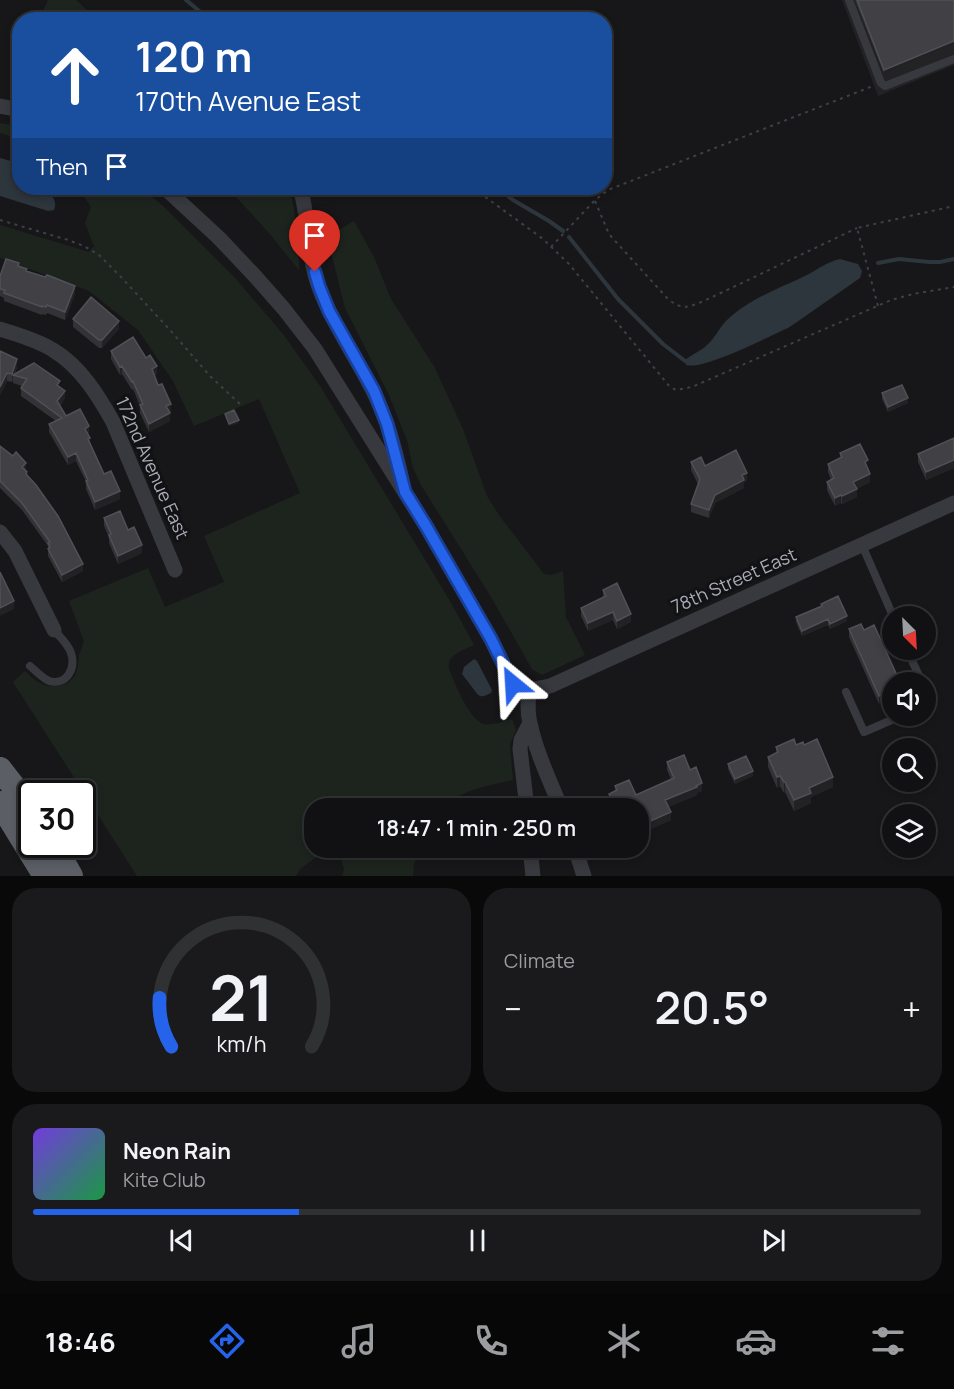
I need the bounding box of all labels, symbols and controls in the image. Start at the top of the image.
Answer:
text: 120 m [135,27,252,85]
icon: ahead [36,36,114,114]
text: 170th Avenue East [135,82,361,119]
icon: arrive [100,150,133,183]
text: Then [36,152,88,182]
pin [289,210,340,272]
icon: arrive [298,219,331,252]
street label: 172nd Avenue East [111,393,195,543]
street label: 78th Street East [667,542,800,618]
north arrow [882,606,936,660]
map controls [882,606,936,858]
position arrow [481,652,545,716]
button: sound [882,672,936,726]
button: search [882,738,936,792]
speed limit sign: 30 [18,780,96,858]
button: layers [882,804,936,858]
text: 18:47 · 1 min · 250 m [377,813,576,843]
text: Climate [504,947,575,974]
text: 21 [209,954,274,1040]
text: 20.5° [655,976,769,1038]
text: − [504,986,522,1031]
text: + [902,986,921,1031]
text: km/h [217,1029,266,1058]
text: Neon Rain [123,1136,231,1166]
text: Kite Club [123,1166,206,1193]
icon: previous [165,1224,198,1257]
icon: pause [461,1224,494,1257]
icon: next [757,1224,790,1257]
icon: directions [206,1320,248,1362]
icon: music [338,1320,380,1362]
icon: phone [470,1320,512,1362]
icon: climate [603,1320,645,1362]
icon: car [735,1320,777,1362]
icon: filters [867,1320,909,1362]
text: 18:46 [45,1323,116,1360]

